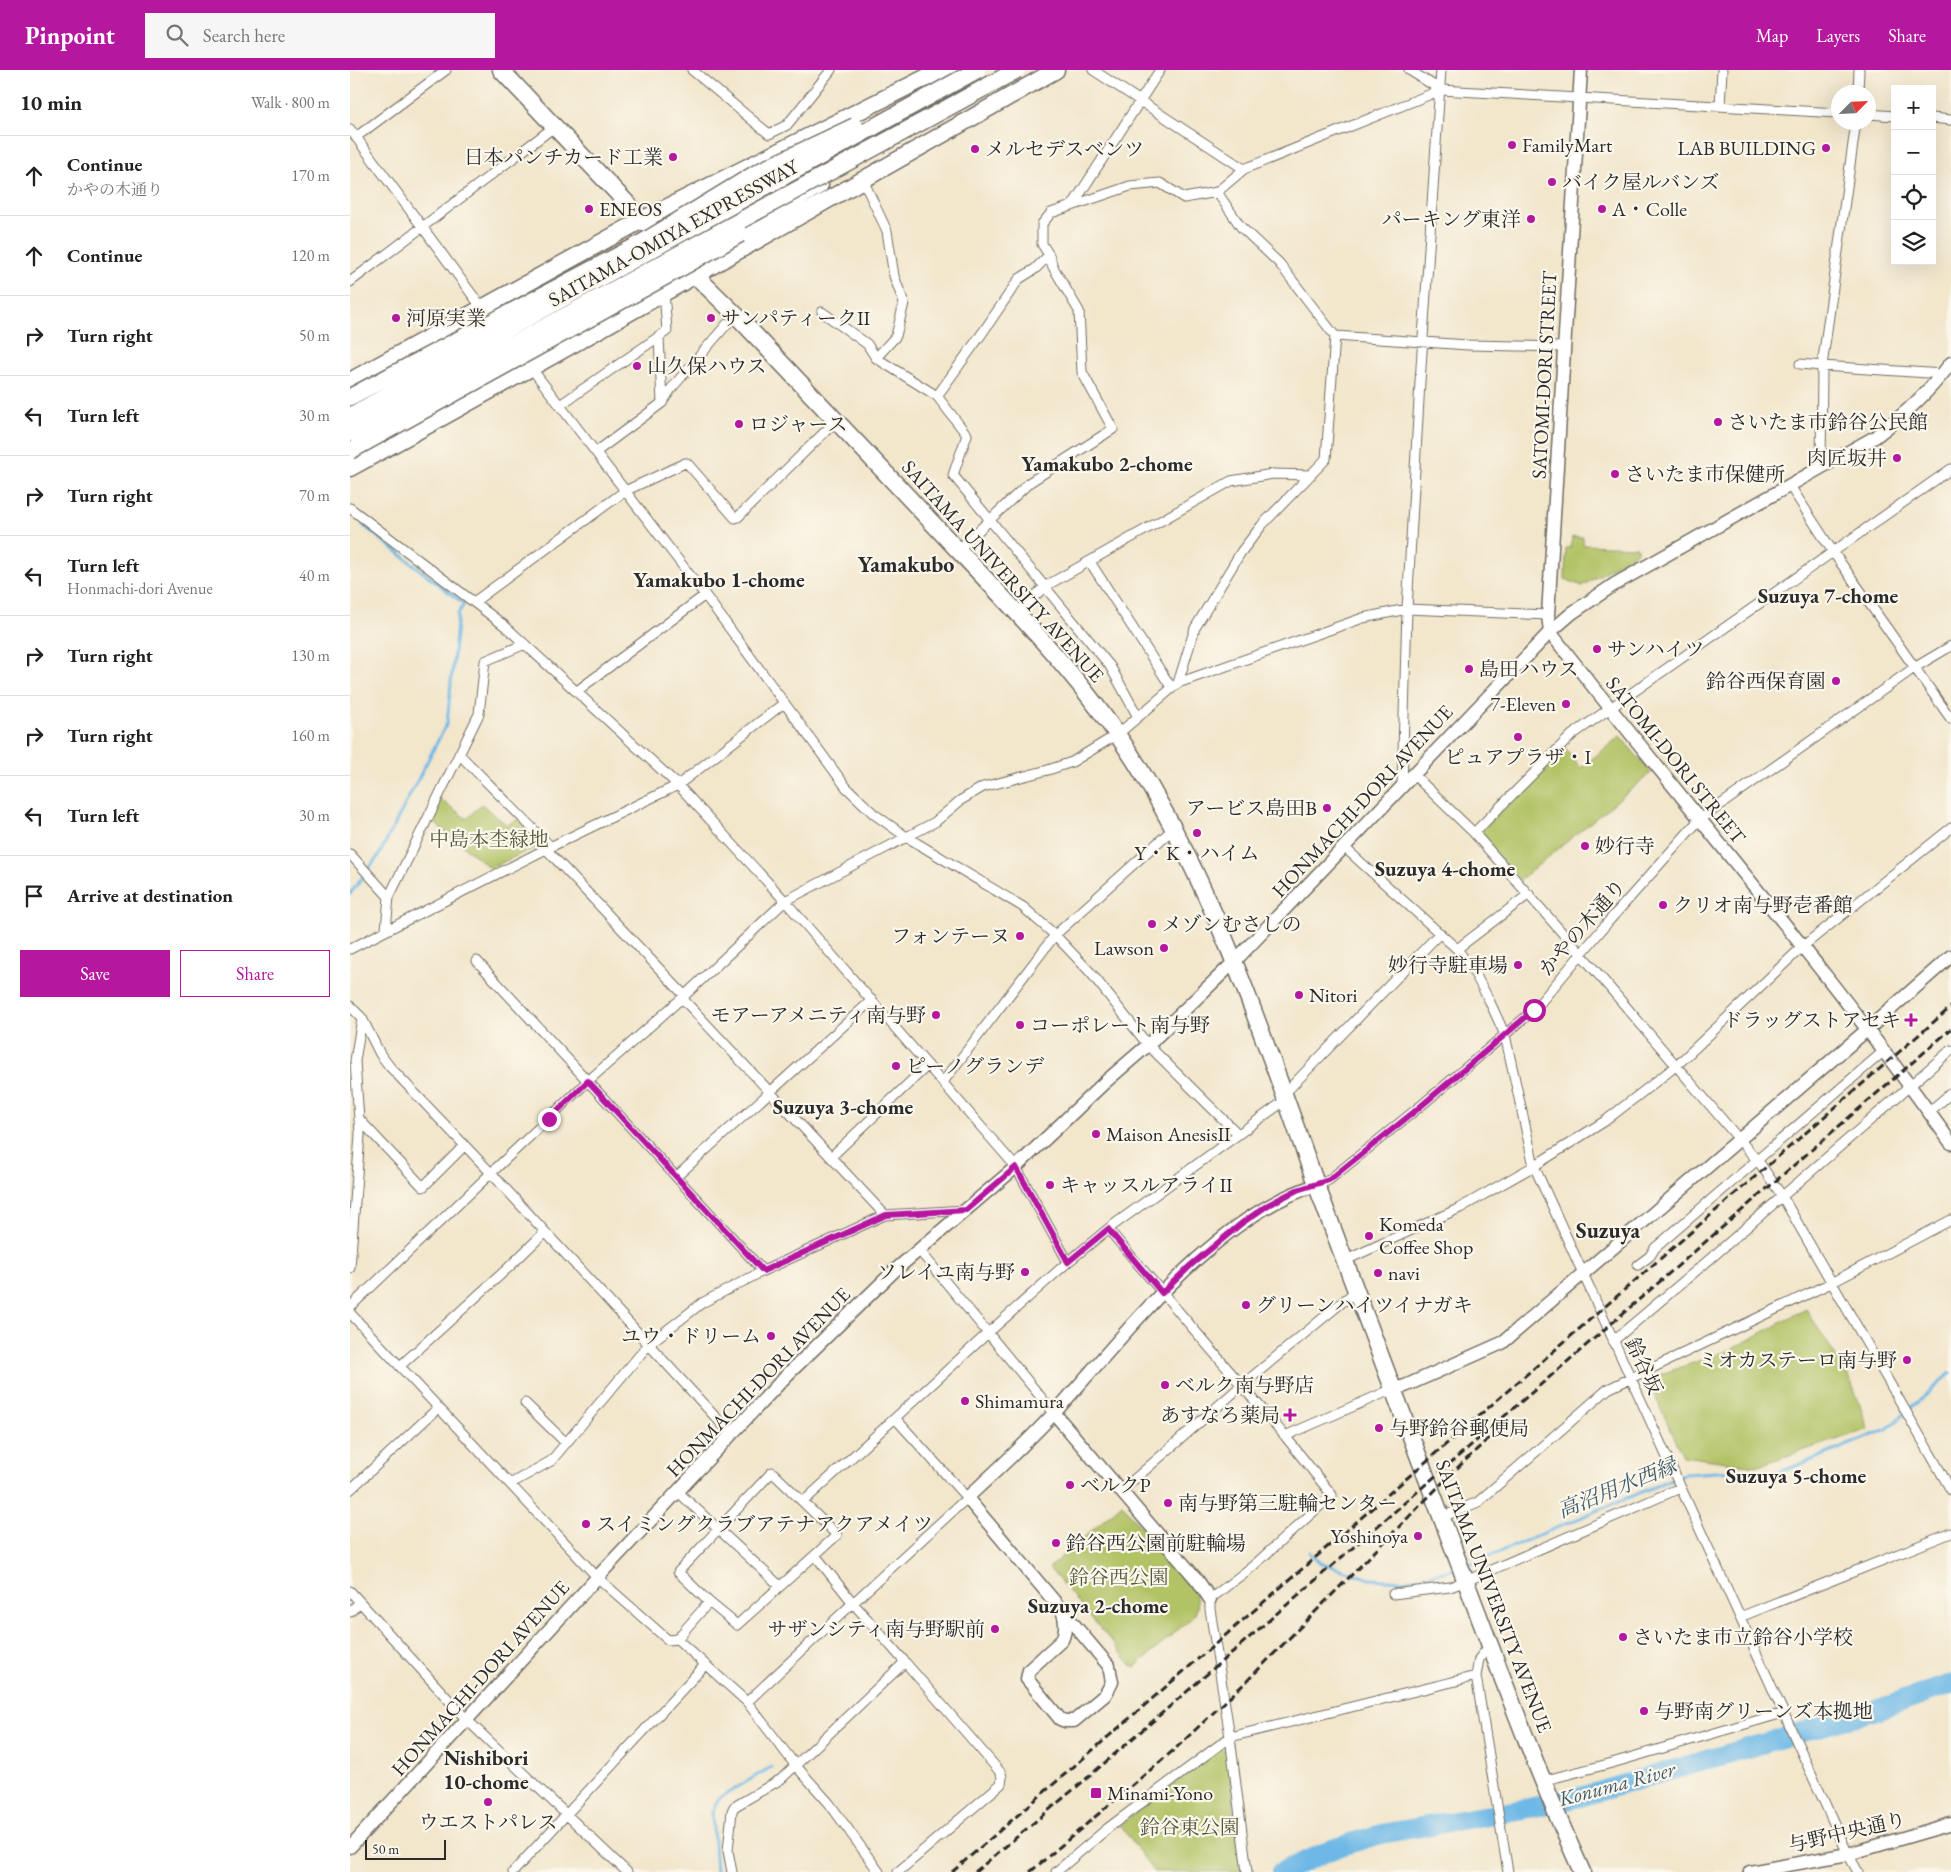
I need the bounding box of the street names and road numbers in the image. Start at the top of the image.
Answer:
street label: SAITAMA-OMIYA EXPRESSWAY [544,153,804,313]
street label: SATOMI-DORI STREET [1526,270,1562,480]
street label: SAITAMA UNIVERSITY AVENUE [896,454,1110,688]
street label: SATOMI-DORI STREET [1600,671,1752,850]
street label: HONMACHI-DORI AVENUE [1266,699,1458,903]
street label: かやの木通り [1533,873,1631,981]
street label: HONMACHI-DORI AVENUE [660,1282,856,1482]
street label: 鈴谷坂 [1620,1333,1668,1399]
street label: SAITAMA UNIVERSITY AVENUE [1430,1456,1558,1736]
street label: HONMACHI-DORI AVENUE [385,1575,575,1781]
street label: 与野中央通り [1786,1806,1908,1858]

